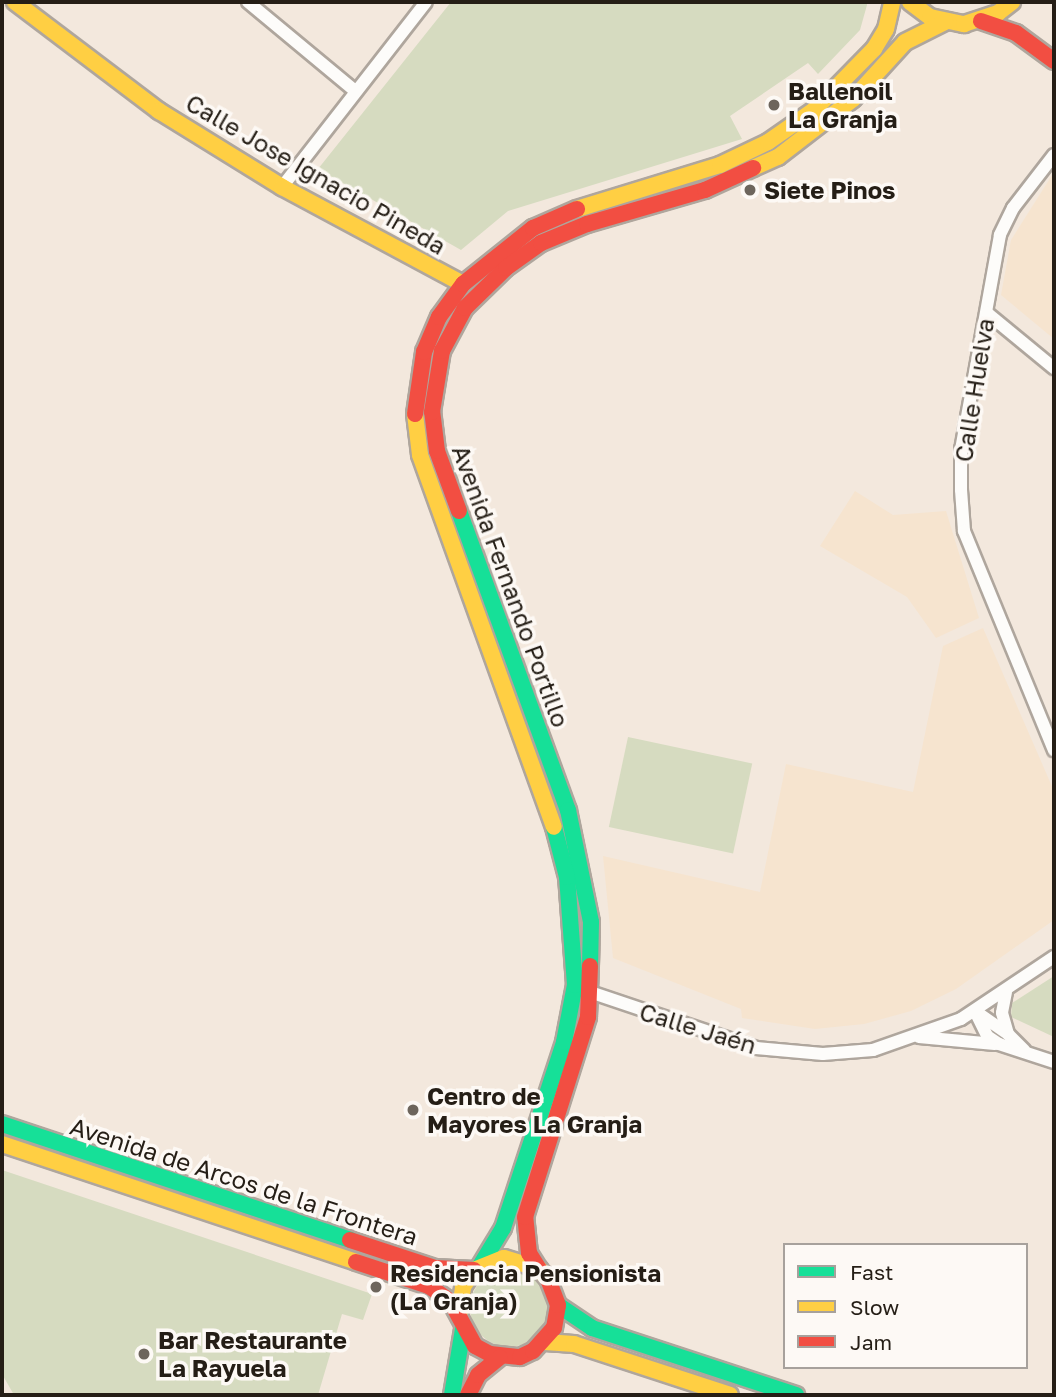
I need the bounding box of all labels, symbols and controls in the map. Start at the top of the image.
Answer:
place label: Ballenoil La Granja [788,77,897,133]
street label: Calle Jose Ignacio Pineda [181,88,451,260]
marker: Ballenoil La Granja [766,97,782,113]
place label: Siete Pinos [764,176,895,204]
marker: Siete Pinos [742,182,758,198]
street label: Calle Huelva [948,316,1000,464]
street label: Avenida Fernando Portillo [447,441,575,731]
street label: Calle Jaén [636,997,760,1059]
place label: Centro de Mayores La Granja [427,1082,642,1138]
marker: Centro de Mayores La Granja [405,1102,421,1118]
street label: Avenida de Arcos de la Frontera [67,1111,421,1251]
legend [783,1243,1028,1369]
place label: Residencia Pensionista (La Granja) [390,1259,661,1315]
text: Fast [850,1259,893,1285]
marker: Residencia Pensionista (La Granja) [368,1279,384,1295]
text: Slow [850,1294,899,1320]
place label: Bar Restaurante La Rayuela [158,1326,347,1382]
text: Jam [850,1329,892,1355]
marker: Bar Restaurante La Rayuela [136,1346,152,1362]

